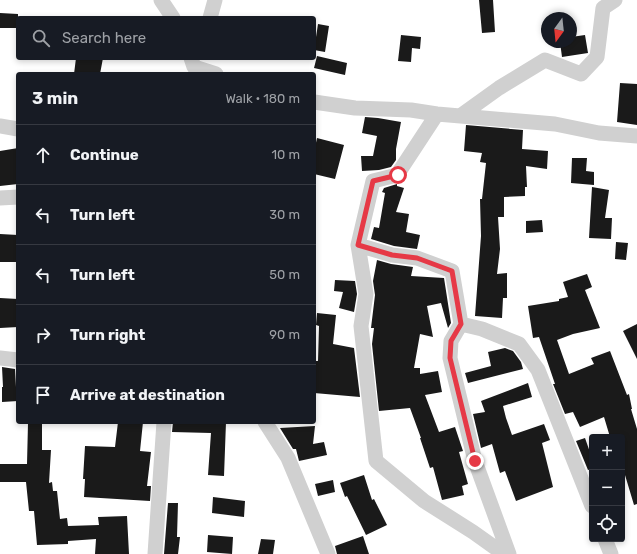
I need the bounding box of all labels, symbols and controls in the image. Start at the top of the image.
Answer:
north arrow [541,12,577,48]
search box [16,16,316,60]
icon: search [30,27,52,49]
text: Search here [62,29,146,47]
text: 3 min [32,88,78,108]
text: Walk · 180 m [225,91,300,106]
icon: ahead [32,144,54,166]
text: Continue [70,146,139,164]
text: 10 m [271,147,300,162]
route start [389,166,407,184]
icon: left [32,204,54,226]
text: Turn left [70,206,135,224]
text: 30 m [269,207,300,222]
icon: left [32,264,54,286]
text: Turn left [70,266,135,284]
text: 50 m [269,267,300,282]
icon: right [32,324,54,346]
text: Turn right [70,326,145,344]
text: 90 m [269,327,300,342]
icon: arrive [32,384,54,406]
text: Arrive at destination [70,386,225,404]
map controls [589,434,625,542]
button: + [589,434,625,470]
route end [466,452,484,470]
button: − [589,470,625,506]
button: locate [589,506,625,542]

